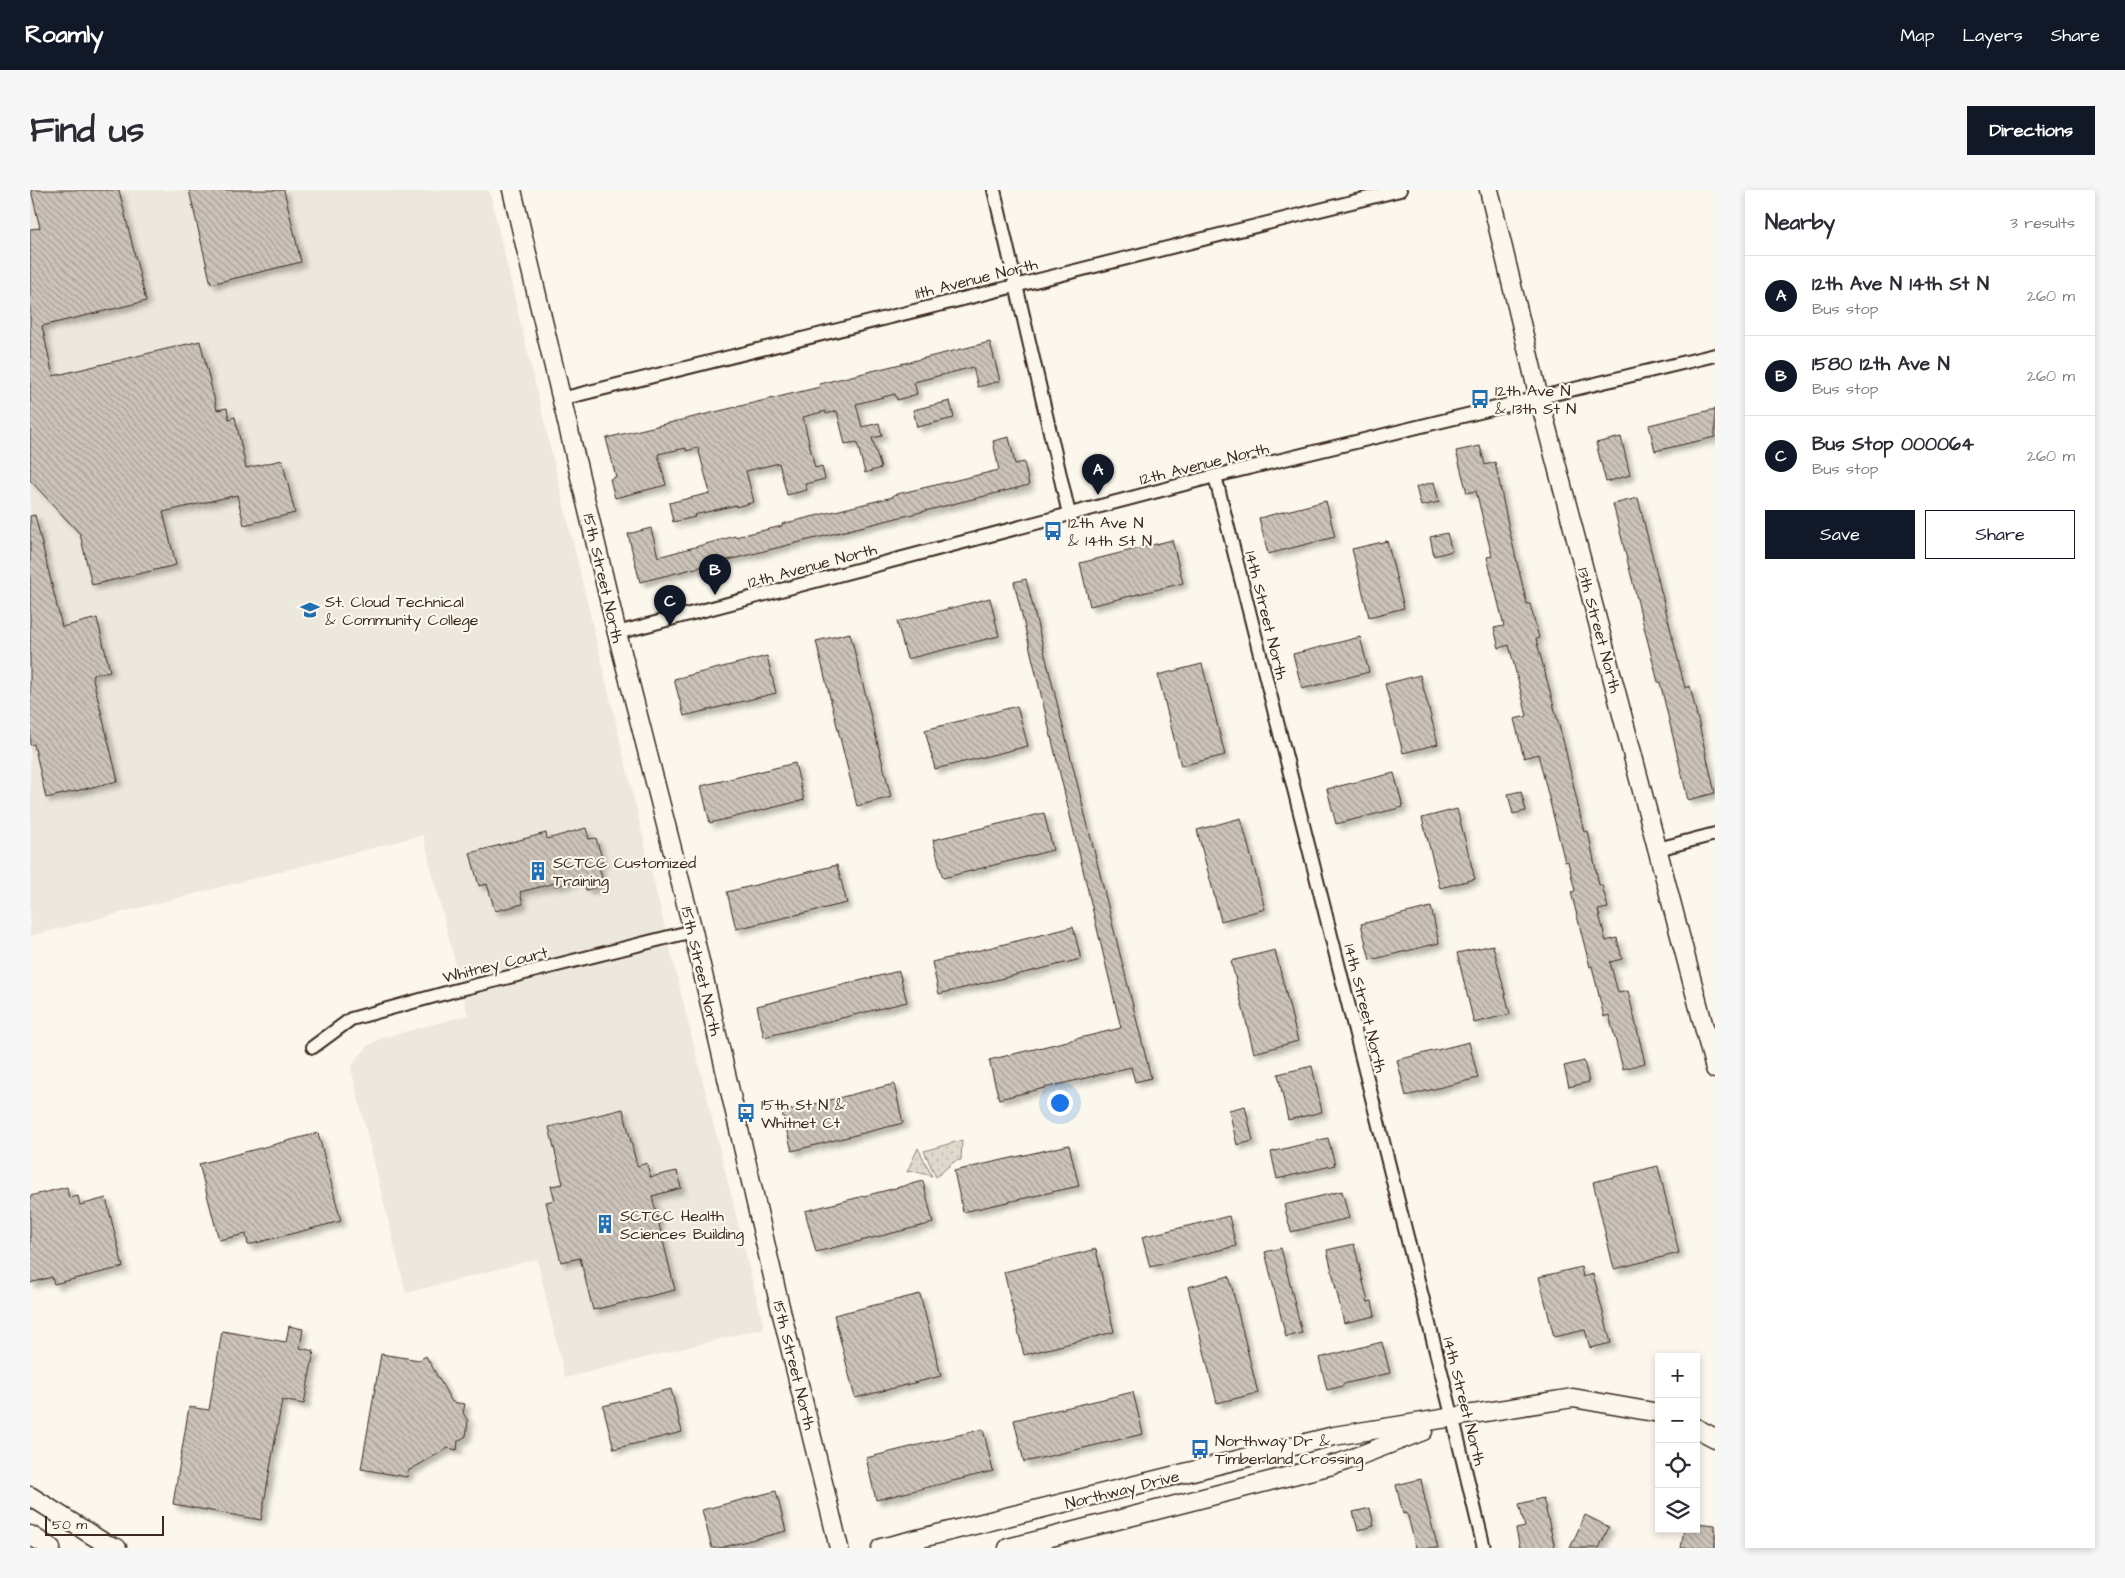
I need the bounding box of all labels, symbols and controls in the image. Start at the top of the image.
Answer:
text: Roamly [25,18,103,52]
text: Map [1900,23,1934,48]
text: Layers [1962,23,2023,48]
text: Share [2051,23,2100,48]
text: Find us [30,106,144,155]
button: Directions [1967,106,2095,155]
text: Nearby [1765,208,1835,237]
text: 3 results [2010,212,2075,234]
street label: 11th Avenue North [913,253,1040,305]
text: 12th Ave N 14th St N [1812,271,1989,298]
text: A [1776,285,1786,307]
text: 260 m [2027,285,2075,307]
text: Bus stop [1812,298,1878,320]
text: 1580 12th Ave N [1812,351,1950,378]
text: B [1775,365,1787,387]
text: 260 m [2027,365,2075,387]
text: Bus stop [1812,378,1878,400]
place label: 12th Ave N & 13th St N [1495,380,1576,420]
bus stop icon: 12th Ave N & 13th St N [1469,388,1491,410]
text: Bus Stop 000064 [1812,431,1974,458]
street label: 12th Avenue North [1137,437,1271,491]
text: C [1775,445,1787,467]
text: 260 m [2027,445,2075,467]
pin: A [1082,454,1114,495]
text: Bus stop [1812,458,1878,480]
button: Save [1765,510,1915,559]
button: Share [1925,510,2075,559]
street label: 15th Street North [577,511,629,645]
place label: 12th Ave N & 14th St N [1068,512,1152,552]
bus stop icon: 12th Ave N & 14th St N [1042,520,1064,542]
street label: 12th Avenue North [745,538,879,594]
street label: 14th Street North [1239,549,1293,682]
pin: B [699,554,731,595]
street label: 13th Street North [1572,565,1626,695]
pin: C [654,585,686,626]
place label: St. Cloud Technical & Community College [325,591,479,632]
school or university icon: St. Cloud Technical & Community College [299,599,321,621]
place label: SCTCC Customized Training [553,852,696,893]
building icon: SCTCC Customized Training [527,860,549,882]
street label: 15th Street North [675,904,727,1038]
street label: Whitney Court [440,941,551,990]
street label: 14th Street North [1338,942,1392,1075]
your location [1047,1090,1073,1116]
place label: 15th St N & Whitnet Ct [761,1094,846,1134]
bus stop icon: 15th St N & Whitnet Ct [735,1102,757,1124]
place label: SCTCC Health Sciences Building [620,1205,744,1246]
building icon: SCTCC Health Sciences Building [594,1213,616,1235]
street label: 15th Street North [767,1298,821,1432]
street label: 14th Street North [1437,1335,1491,1468]
map controls [1655,1353,1700,1533]
button: + [1655,1353,1700,1398]
button: − [1655,1398,1700,1443]
place label: Northway Dr & Timberland Crossing [1215,1430,1363,1471]
bus stop icon: Northway Dr & Timberland Crossing [1189,1438,1211,1460]
button: locate [1655,1443,1700,1488]
street label: Northway Drive [1063,1465,1182,1516]
button: layers [1655,1488,1700,1533]
scale bar [45,1513,164,1536]
text: 50 m [52,1515,87,1535]

